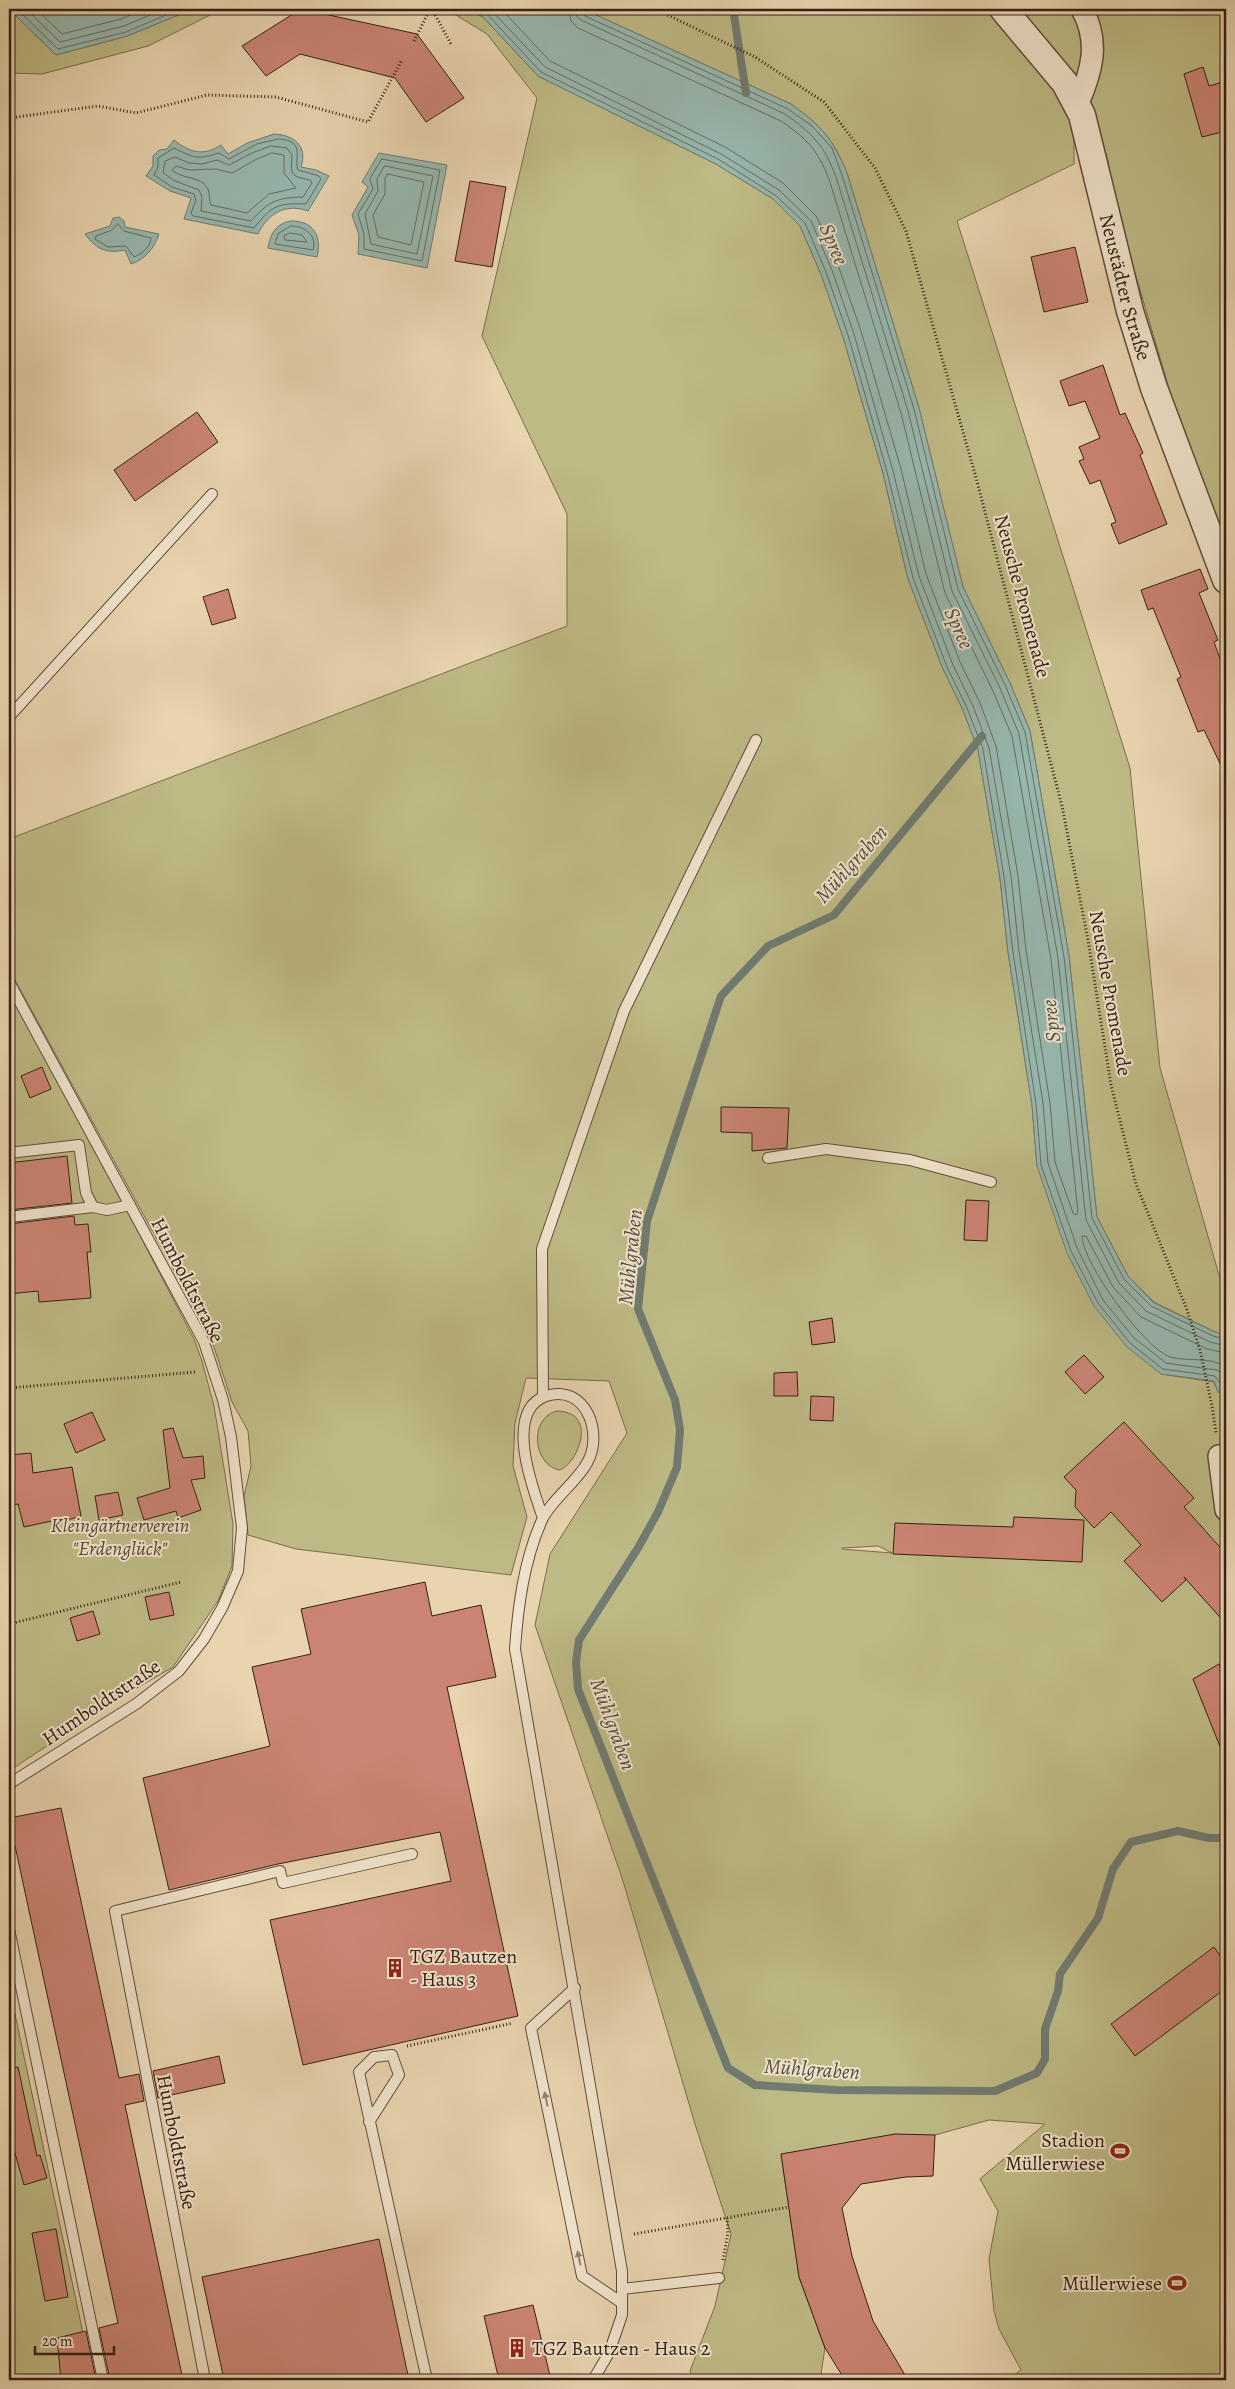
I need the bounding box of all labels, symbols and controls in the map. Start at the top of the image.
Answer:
street label: Neustädter Straße [1093,211,1158,364]
water label: Spree [813,219,855,269]
street label: Neusche Promenade [988,512,1057,681]
water label: Spree [938,603,981,654]
water label: Mühlgraben [808,819,894,909]
street label: Neusche Promenade [1083,908,1138,1078]
water label: Spree [1035,998,1067,1044]
water label: Mühlgraben [611,1208,649,1306]
street label: Humboldtstraße [144,1213,231,1347]
park label: Kleingärtnerverein "Erdenglück" [51,1512,189,1562]
street label: Humboldtstraße [37,1653,166,1752]
water label: Mühlgraben [583,1674,643,1774]
place label: TGZ Bautzen - Haus 3 [410,1943,517,1993]
building icon: TGZ Bautzen - Haus 3 [384,1957,406,1979]
water label: Mühlgraben [763,2052,861,2086]
street label: Humboldtstraße [150,2072,203,2212]
one-way arrow [542,2091,550,2106]
place label: Stadion Müllerwiese [1005,2127,1105,2177]
sports icon: Stadion Müllerwiese [1109,2140,1131,2162]
one-way arrow [574,2249,582,2265]
place label: Müllerwiese [1062,2270,1162,2297]
sports icon: Müllerwiese [1166,2272,1188,2294]
scale bar [35,2324,114,2356]
text: 20 m [42,2331,73,2351]
place label: TGZ Bautzen - Haus 2 [532,2335,711,2362]
building icon: TGZ Bautzen - Haus 2 [506,2337,528,2359]

